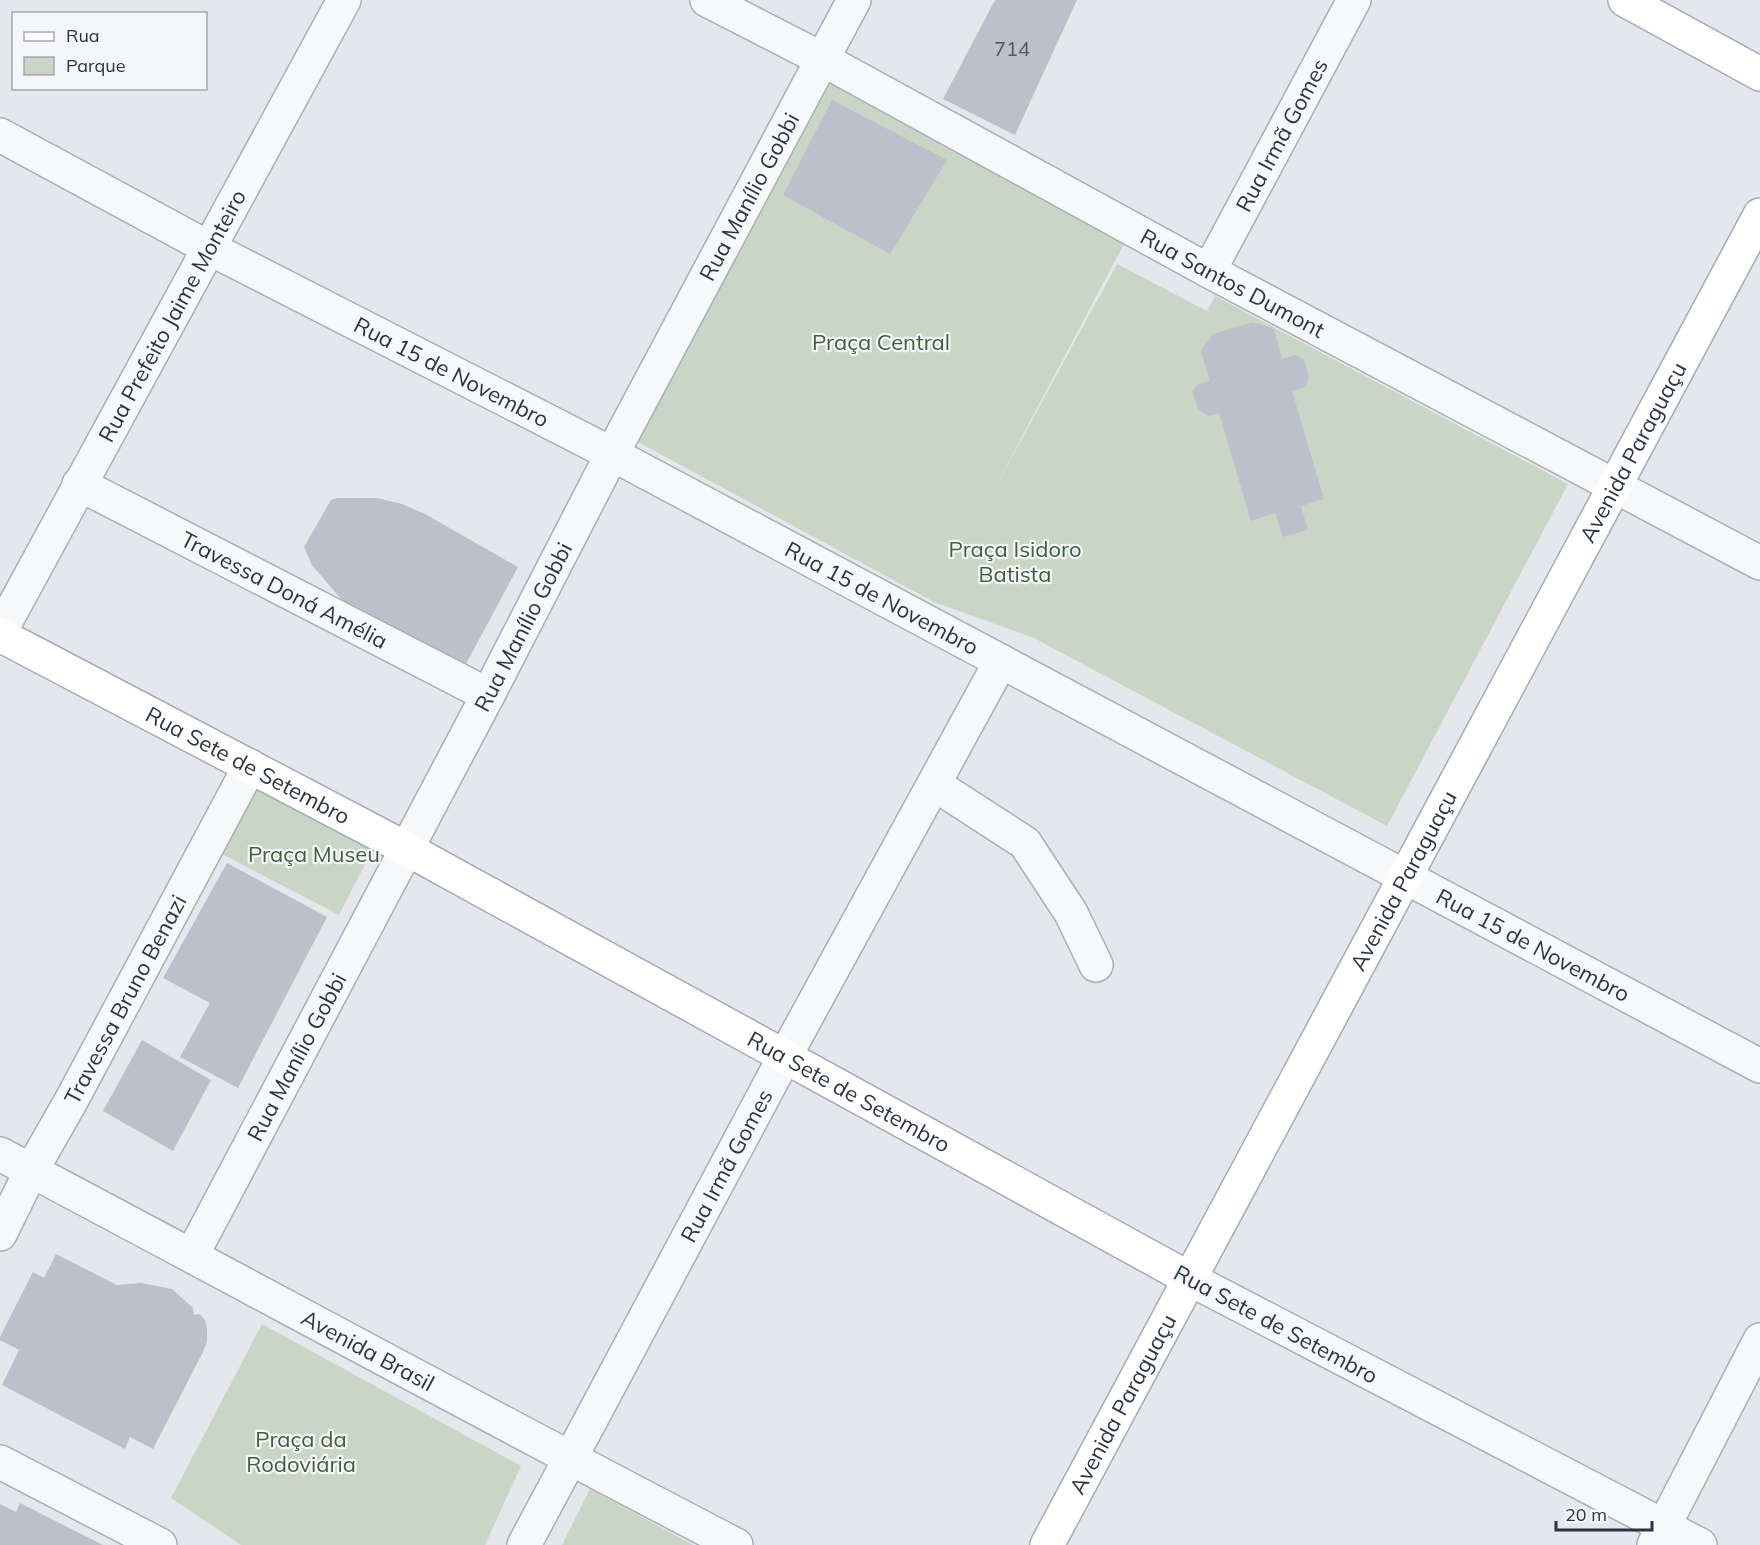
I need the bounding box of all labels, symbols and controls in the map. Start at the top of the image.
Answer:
legend [12,12,207,90]
text: Rua [66,24,100,47]
house number: 714 [994,36,1030,61]
text: Parque [66,54,125,77]
street label: Rua Irmã Gomes [1229,54,1334,217]
street label: Rua Manílio Gobbi [693,108,805,286]
street label: Rua Prefeito Jaime Monteiro [92,185,252,447]
street label: Rua Santos Dumont [1136,222,1330,344]
street label: Rua 15 de Novembro [349,311,554,433]
park label: Praça Central [812,328,950,356]
street label: Avenida Paraguaçu [1573,357,1693,547]
street label: Travessa Doná Amélia [176,525,392,655]
street label: Rua 15 de Novembro [780,535,983,661]
park label: Praça Isidoro Batista [949,535,1081,588]
street label: Rua Manílio Gobbi [468,538,578,716]
street label: Rua Sete de Setembro [141,700,355,831]
street label: Avenida Paraguaçu [1344,786,1463,975]
park label: Praça Museu [248,840,380,868]
street label: Rua 15 de Novembro [1432,882,1635,1008]
street label: Travessa Bruno Benazi [58,890,193,1109]
street label: Rua Manílio Gobbi [241,968,353,1146]
street label: Rua Sete de Setembro [743,1025,955,1159]
street label: Rua Irmã Gomes [674,1084,779,1247]
street label: Rua Sete de Setembro [1169,1258,1383,1390]
street label: Avenida Brasil [297,1303,439,1397]
street label: Avenida Paraguaçu [1063,1309,1182,1499]
park label: Praça da Rodoviária [246,1425,356,1478]
scale bar [1556,1494,1652,1532]
text: 20 m [1565,1503,1607,1526]

